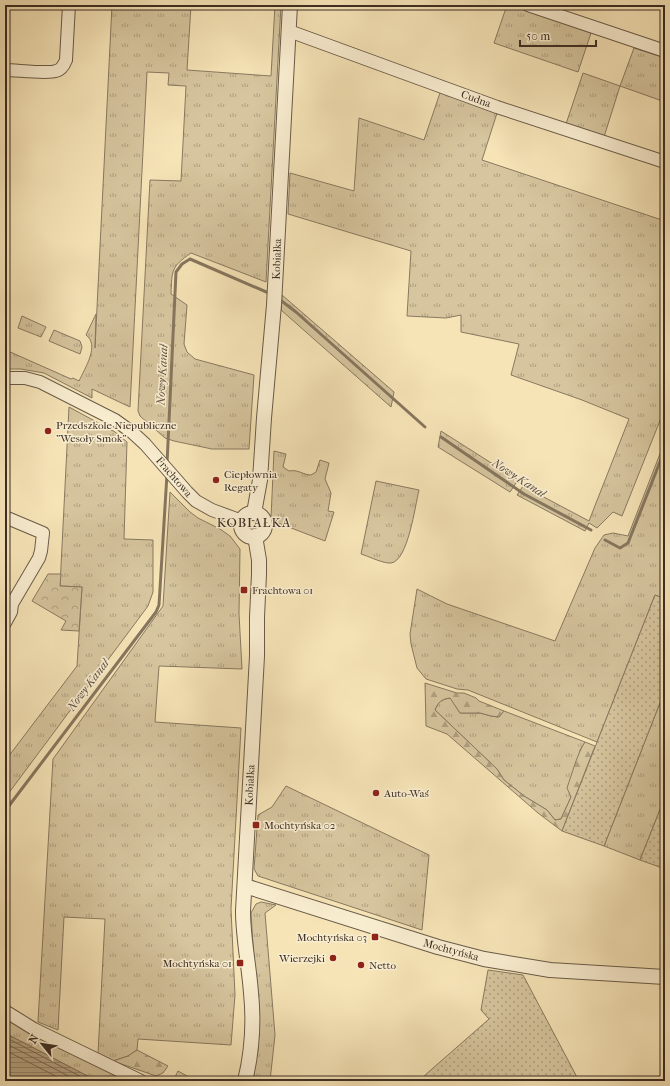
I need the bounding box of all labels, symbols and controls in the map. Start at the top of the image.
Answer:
scale bar [520,22,596,48]
text: 50 m [526,29,550,43]
street label: Cudna [459,88,494,111]
street label: Kobiałka [270,237,284,280]
water label: Nowy Kanał [153,342,171,407]
place label: Przedszkole Niepubliczne "Wesoły Smok" [56,419,177,445]
marker: Przedszkole Niepubliczne "Wesoły Smok" [43,426,53,436]
street label: Frachtowa [153,454,196,500]
water label: Nowy Kanał [489,455,550,502]
place label: Ciepłownia Regaty [224,468,278,494]
marker: Ciepłownia Regaty [211,475,221,485]
district label: KOBIAŁKA [217,515,291,530]
place label: Frachtowa 01 [252,584,313,597]
marker: Frachtowa 01 [239,585,249,595]
water label: Nowy Kanał [64,655,113,714]
street label: Kobiałka [242,763,258,806]
place label: Auto-Waś [383,787,429,800]
marker: Auto-Waś [371,788,381,798]
place label: Mochtyńska 02 [264,819,336,832]
marker: Mochtyńska 02 [251,820,261,830]
place label: Mochtyńska 03 [297,931,367,944]
marker: Mochtyńska 03 [370,932,380,942]
street label: Mochtyńska [422,936,481,964]
place label: Wierzejki [278,952,326,965]
marker: Wierzejki [328,953,338,963]
place label: Mochtyńska 01 [162,957,232,970]
marker: Mochtyńska 01 [235,958,245,968]
place label: Netto [369,959,396,972]
marker: Netto [356,960,366,970]
north arrow [22,1024,62,1064]
text: N [26,1032,42,1046]

